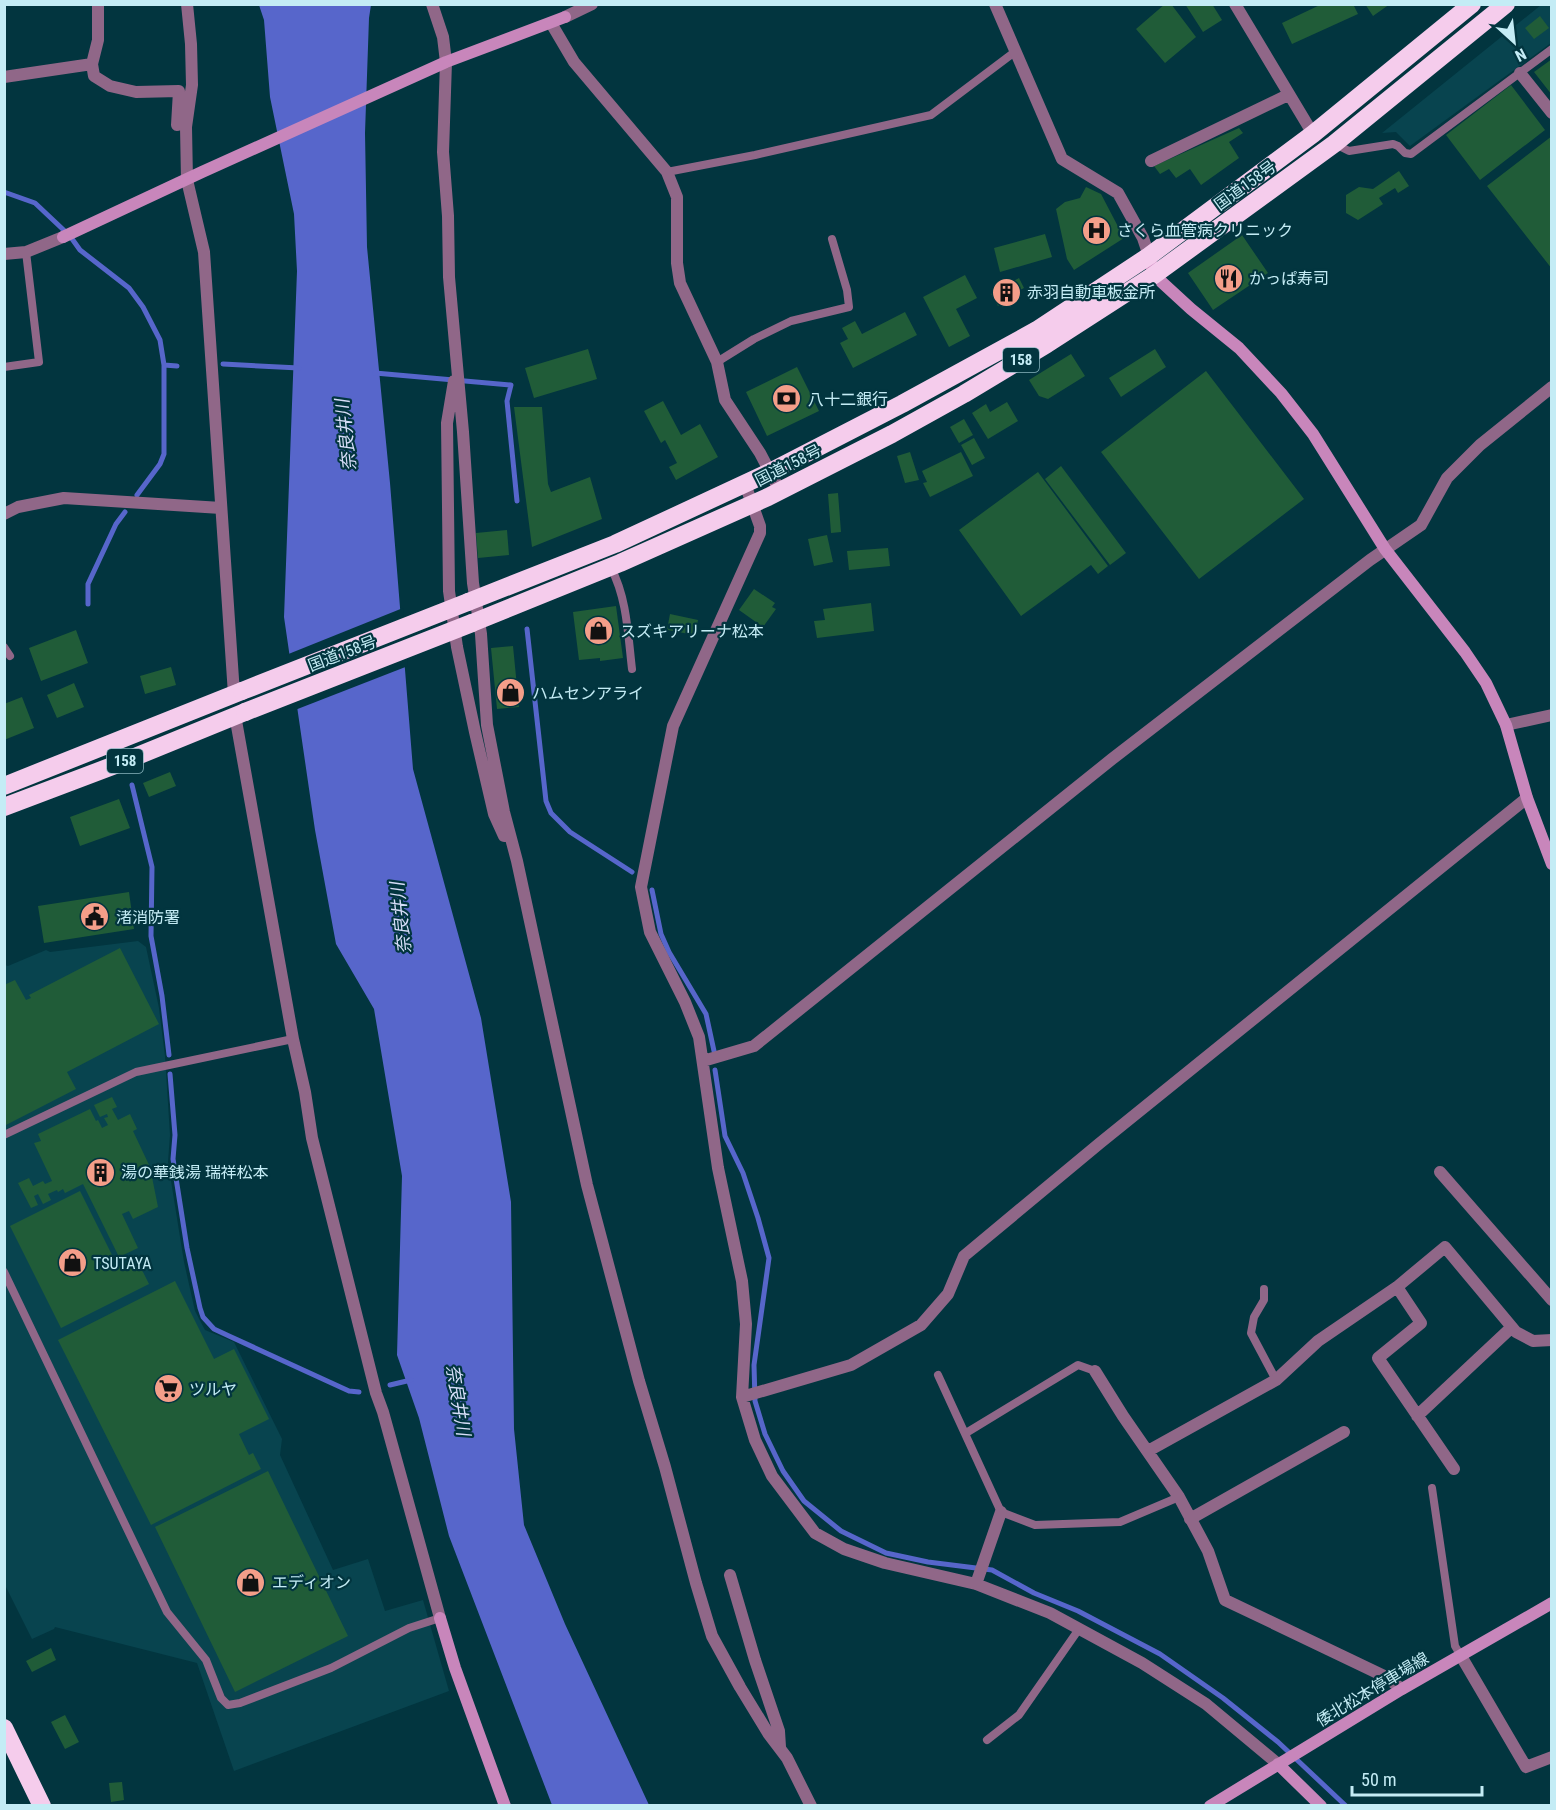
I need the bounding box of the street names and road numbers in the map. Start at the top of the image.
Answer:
street label: 国道158号 [1211,157,1280,214]
road number: 158 [1003,348,1039,372]
street label: 国道158号 [752,441,824,490]
street label: 国道158号 [305,632,379,675]
road number: 158 [107,749,143,773]
street label: 倭北松本停車場線 [1312,1648,1432,1731]

